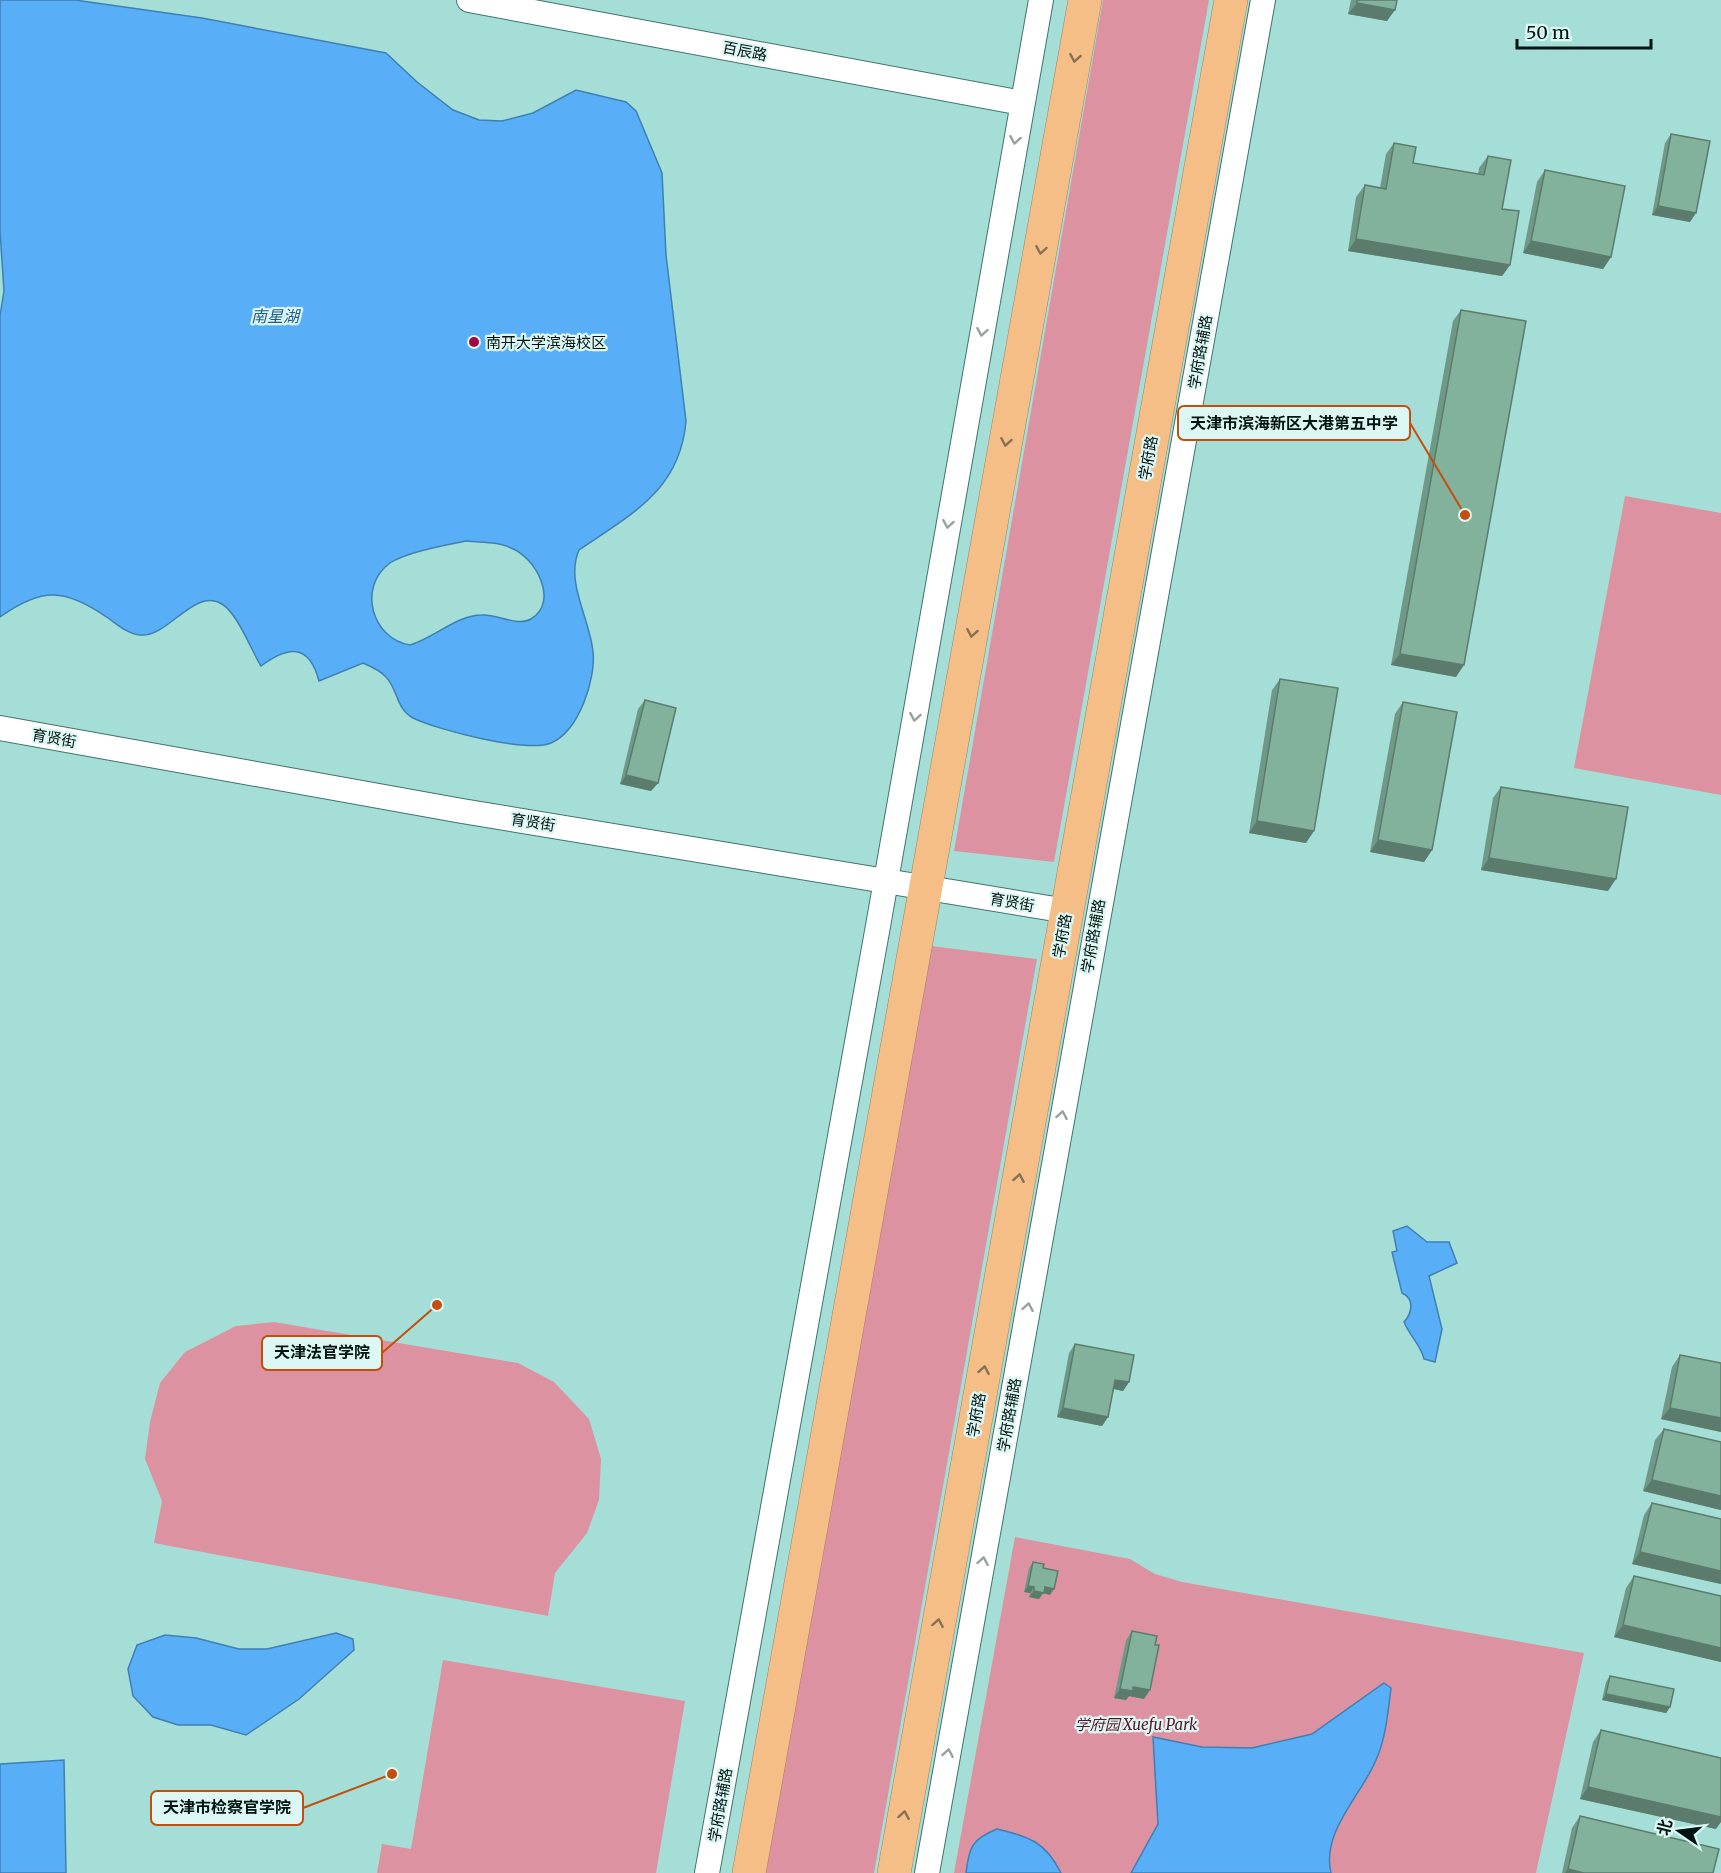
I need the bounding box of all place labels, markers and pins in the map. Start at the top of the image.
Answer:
place label: 南开大学滨海校区 [486,333,606,352]
marker: 南开大学滨海校区 [467,335,481,349]
callout: 天津市滨海新区大港第五中学 [1178,406,1410,440]
callout: 天津法官学院 [262,1336,382,1370]
callout: 天津市检察官学院 [151,1791,303,1825]

